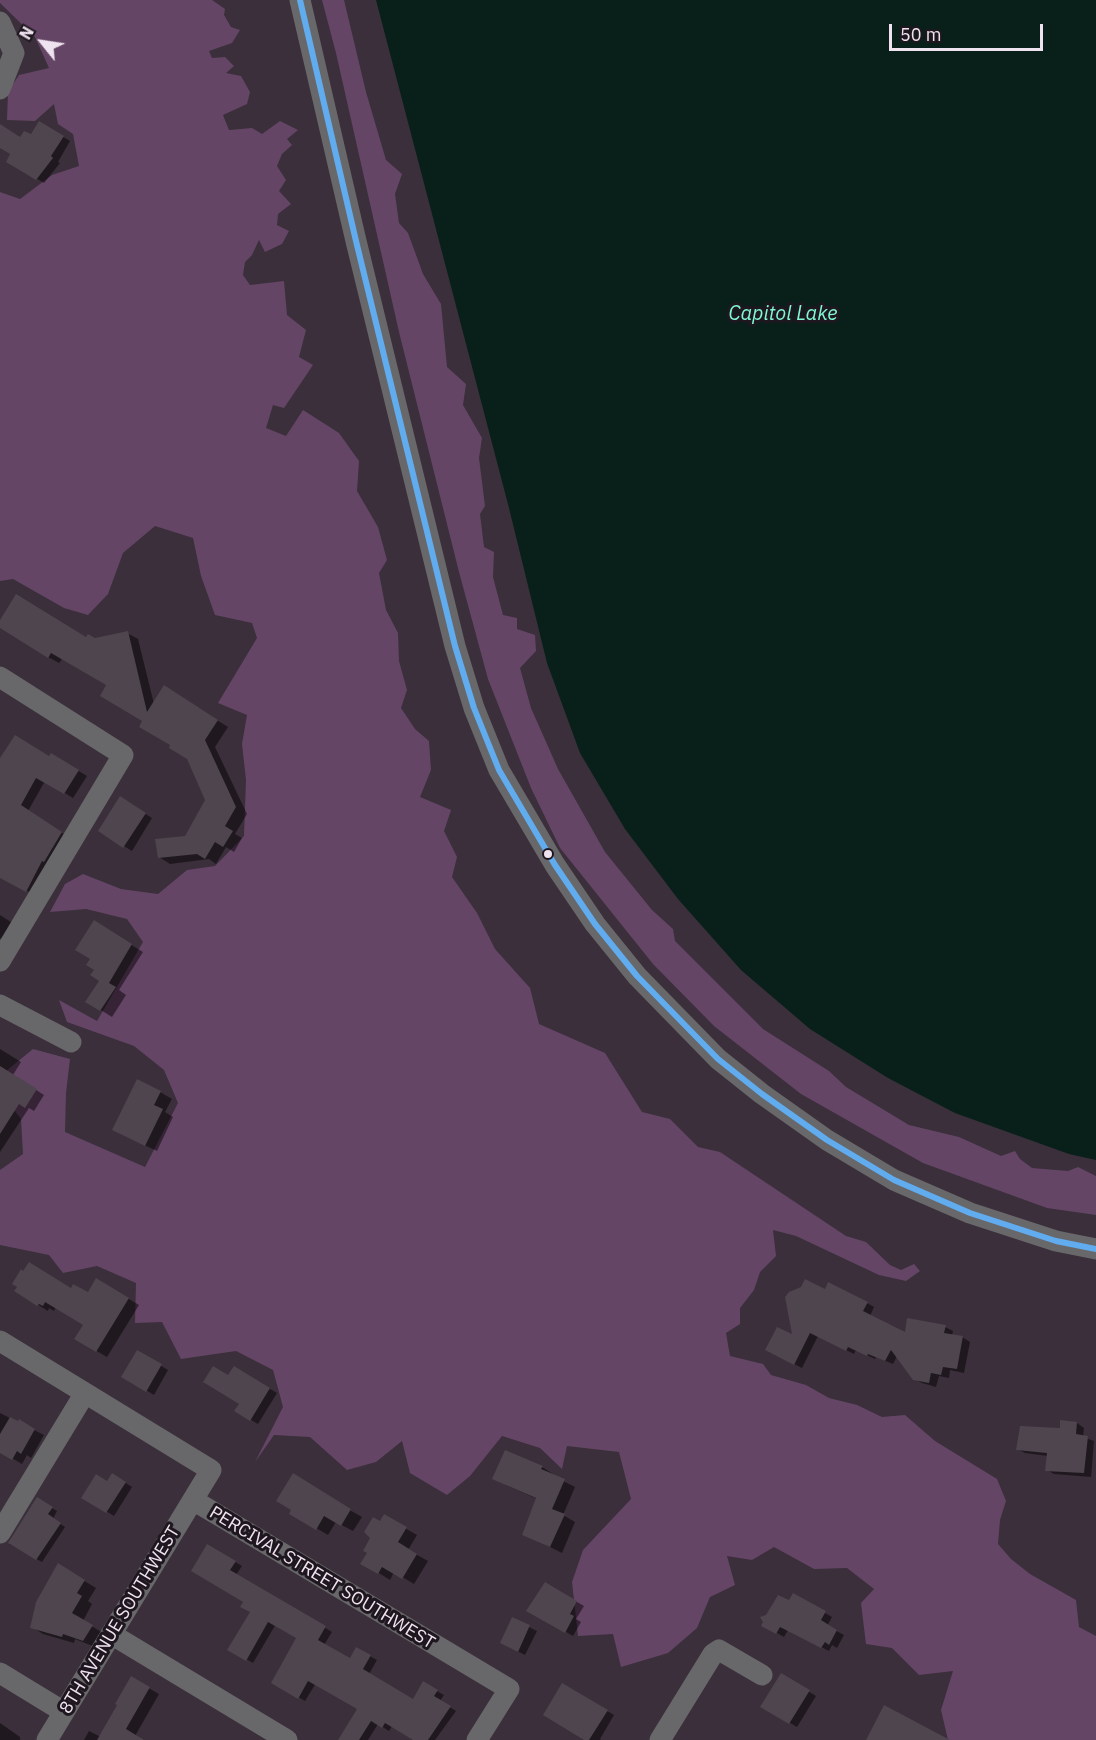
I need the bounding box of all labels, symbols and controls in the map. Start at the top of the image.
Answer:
north arrow [12,12,72,72]
scale bar [892,12,1046,50]
text: N [15,23,38,43]
text: 50 m [900,23,942,46]
water label: Capitol Lake [729,302,837,326]
unlabelled marker [542,848,554,860]
street label: PERCIVAL STREET SOUTHWEST [205,1502,439,1654]
street label: 8TH AVENUE SOUTHWEST [55,1522,185,1718]

